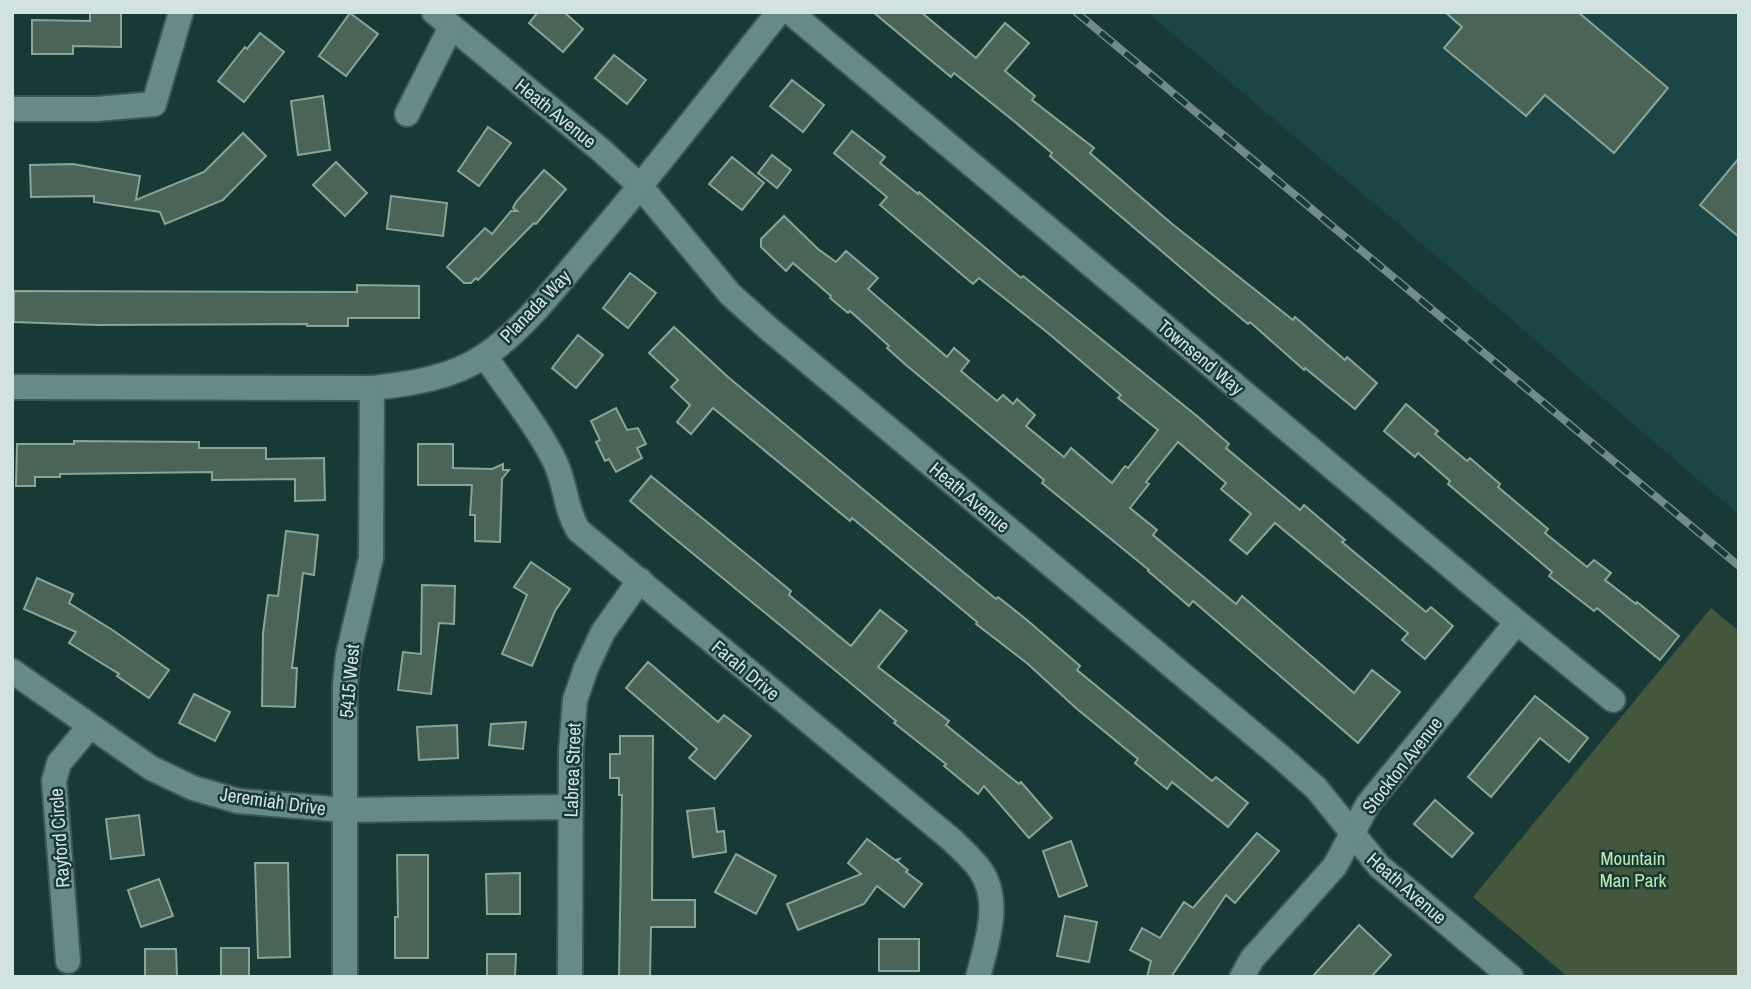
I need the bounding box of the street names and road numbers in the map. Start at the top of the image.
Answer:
street label: Heath Avenue [510,72,602,154]
street label: Planada Way [494,264,576,348]
street label: Townsend Way [1152,313,1250,401]
street label: Heath Avenue [924,456,1016,538]
street label: Farah Drive [706,634,786,706]
street label: 5415 West [333,642,365,719]
street label: Stockton Avenue [1356,711,1448,819]
street label: Labrea Street [557,722,587,818]
street label: Jeremiah Drive [218,781,328,821]
street label: Rayford Circle [43,787,75,889]
street label: Heath Avenue [1362,846,1452,930]

